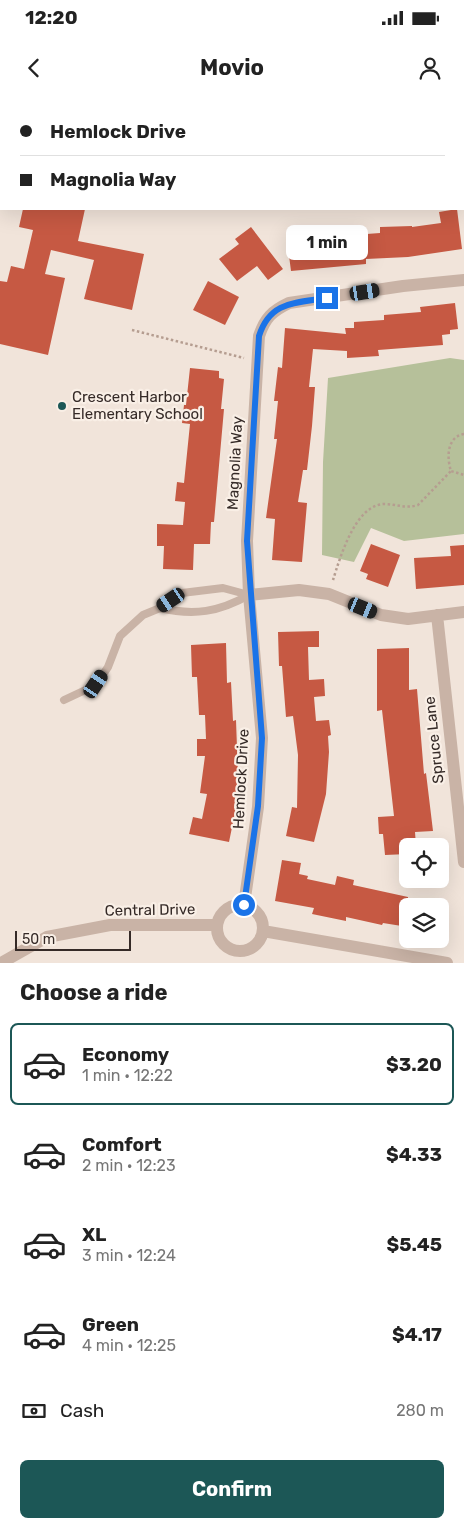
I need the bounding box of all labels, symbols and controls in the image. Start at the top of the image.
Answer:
text: 12:20 [25,6,78,29]
icon: back [20,54,48,82]
text: Movio [200,54,264,81]
icon: person [416,54,444,82]
text: Hemlock Drive [50,120,186,143]
text: Magnolia Way [50,168,176,191]
callout: 1 min [286,226,368,260]
text: 1 min [307,233,347,252]
car [349,282,380,302]
route end [316,287,338,309]
place label: Crescent Harbor Elementary School [72,388,203,423]
marker: Crescent Harbor Elementary School [56,400,68,412]
street label: Magnolia Way [224,416,246,510]
car [154,585,187,615]
car [346,595,379,621]
car [81,667,110,701]
street label: Spruce Lane [420,696,448,784]
street label: Hemlock Drive [229,728,253,830]
map controls [399,838,449,948]
button: locate [399,838,449,888]
route start [233,894,255,916]
button: layers [399,898,449,948]
street label: Central Drive [105,900,195,920]
scale bar [15,928,131,951]
text: 50 m [22,931,55,948]
text: Choose a ride [20,979,167,1006]
icon: car [22,1042,67,1087]
text: Economy [82,1043,169,1066]
text: $3.20 [386,1053,442,1076]
text: 1 min · 12:22 [82,1066,173,1085]
icon: car [22,1132,67,1177]
text: Comfort [82,1133,162,1156]
text: $4.33 [386,1143,442,1166]
text: 2 min · 12:23 [82,1156,176,1175]
icon: car [22,1222,67,1267]
text: XL [82,1223,106,1246]
text: $5.45 [387,1233,442,1256]
text: 3 min · 12:24 [82,1246,176,1265]
icon: car [22,1312,67,1357]
text: Green [82,1313,139,1336]
text: $4.17 [392,1323,442,1346]
text: 4 min · 12:25 [82,1336,176,1355]
icon: cash [20,1397,48,1425]
text: Cash [60,1399,104,1422]
text: 280 m [396,1401,444,1420]
button: Confirm [20,1460,444,1518]

